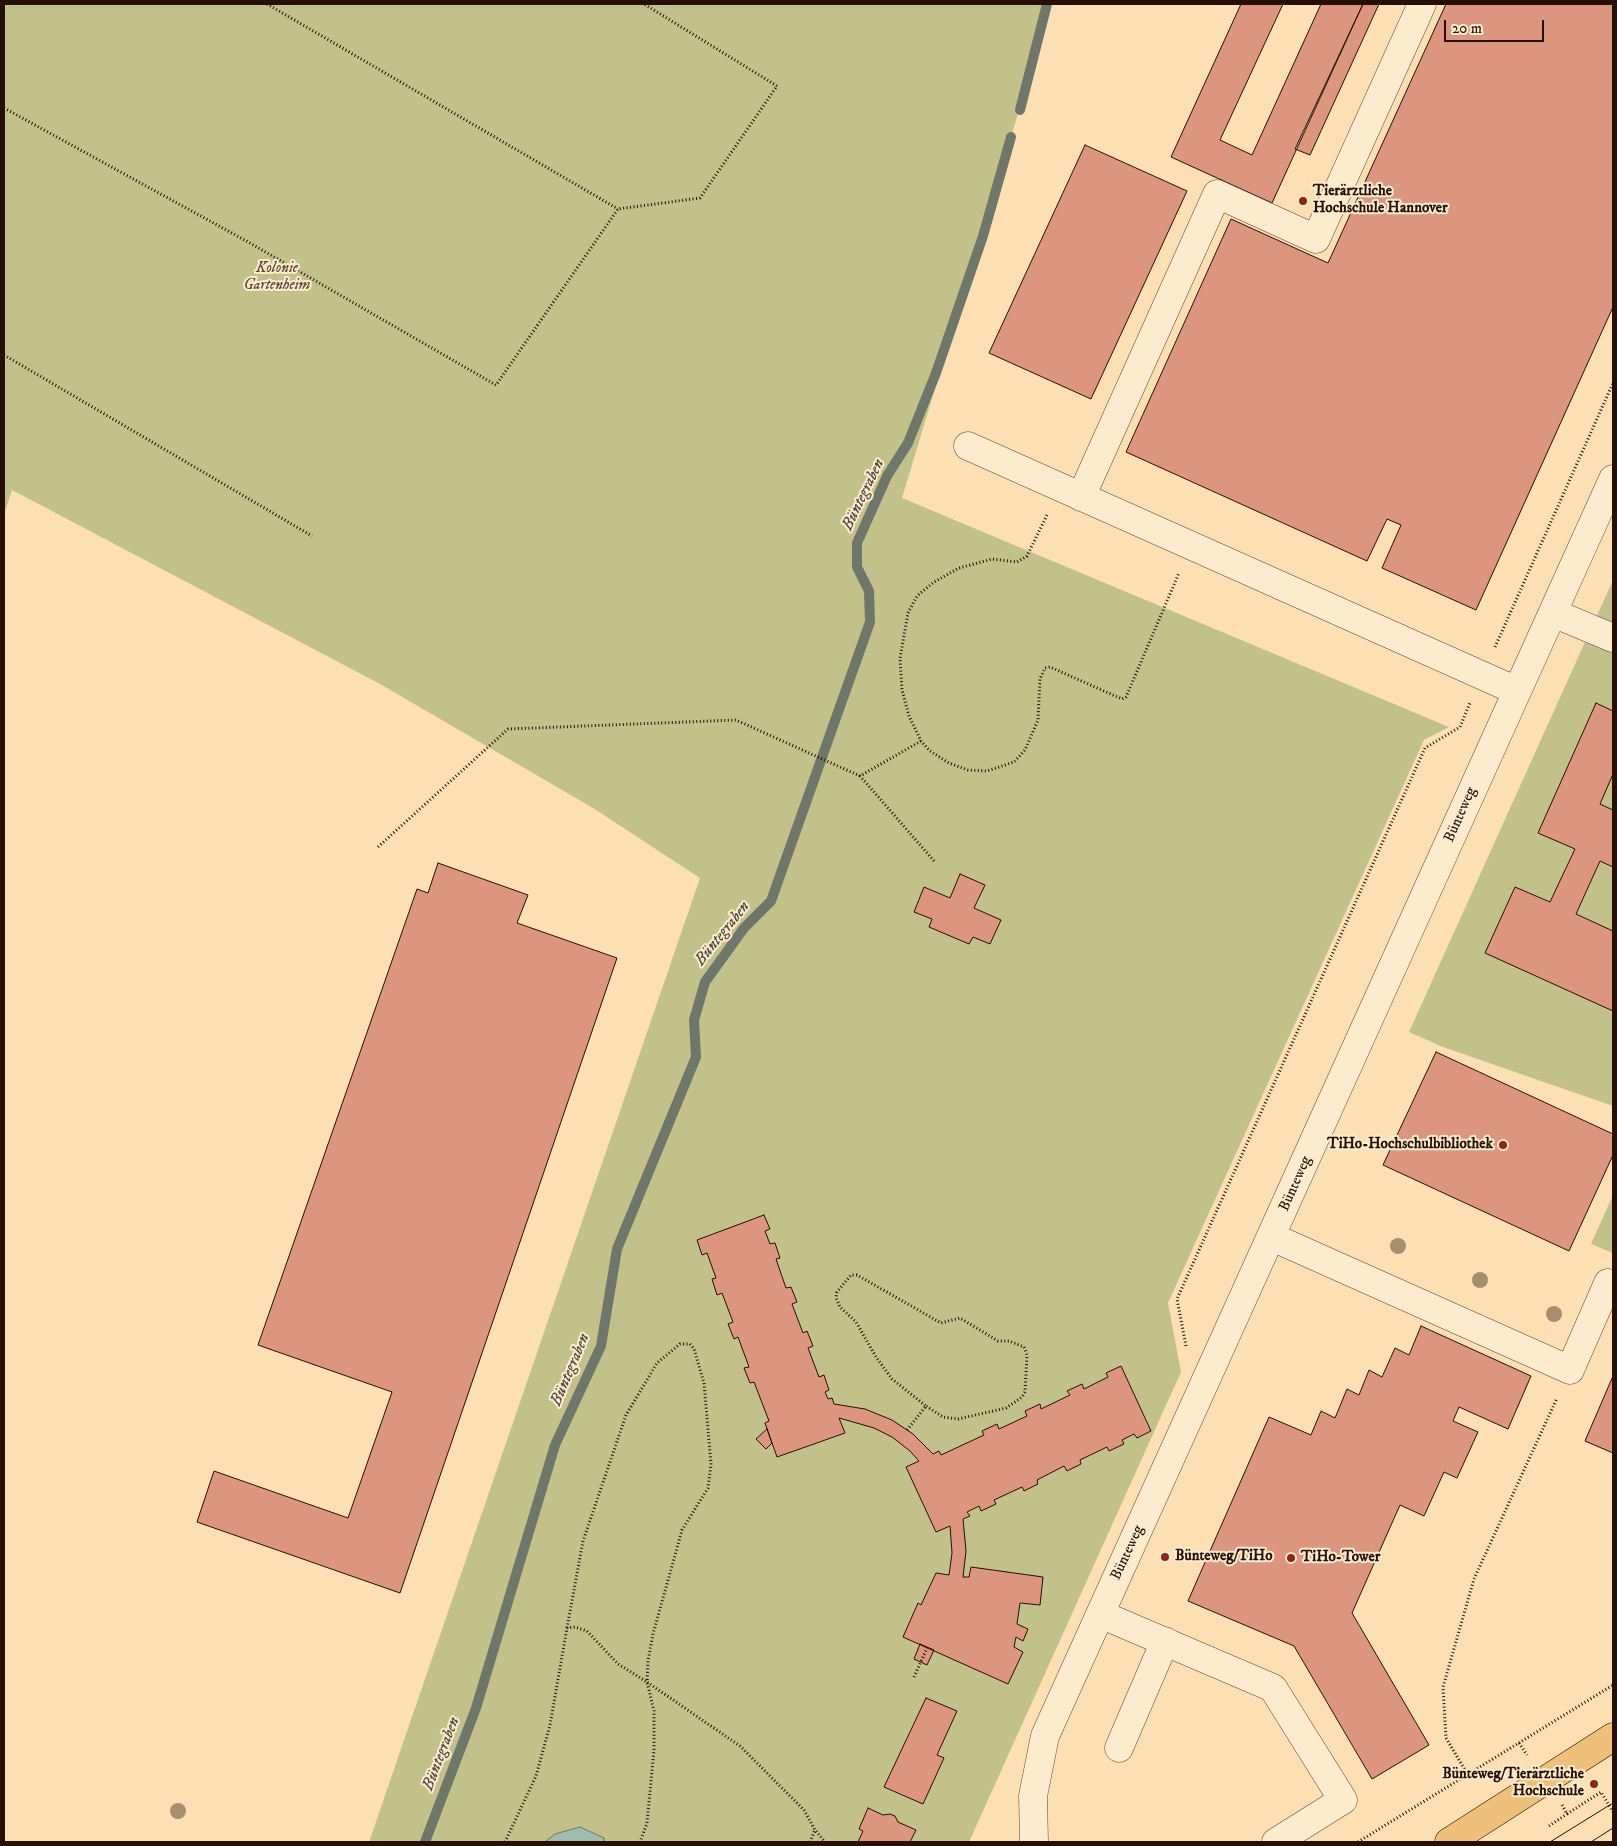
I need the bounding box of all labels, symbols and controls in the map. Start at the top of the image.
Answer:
scale bar [1447,10,1547,42]
text: 20 m [1452,19,1482,38]
place label: Tierärztliche Hochschule Hannover [1313,183,1448,218]
marker: Tierärztliche Hochschule Hannover [1297,195,1309,207]
park label: Kolonie Gartenheim [244,260,310,295]
water label: Büntegraben [839,456,889,534]
street label: Bünteweg [1441,785,1481,845]
water label: Büntegraben [691,898,755,970]
place label: TiHo-Hochschulbibliothek [1327,1136,1493,1154]
marker: TiHo-Hochschulbibliothek [1497,1139,1509,1151]
street label: Bünteweg [1276,1154,1316,1214]
water label: Büntegraben [547,1331,595,1409]
street label: Bünteweg [1107,1523,1149,1583]
place label: Bünteweg/TiHo [1175,1548,1272,1566]
place label: TiHo-Tower [1301,1549,1380,1567]
marker: Bünteweg/TiHo [1159,1551,1171,1563]
marker: TiHo-Tower [1285,1552,1297,1564]
water label: Büntegraben [419,1715,465,1793]
place label: Bünteweg/Tierärztliche Hochschule [1442,1766,1584,1801]
marker: Bünteweg/Tierärztliche Hochschule [1588,1778,1600,1790]

